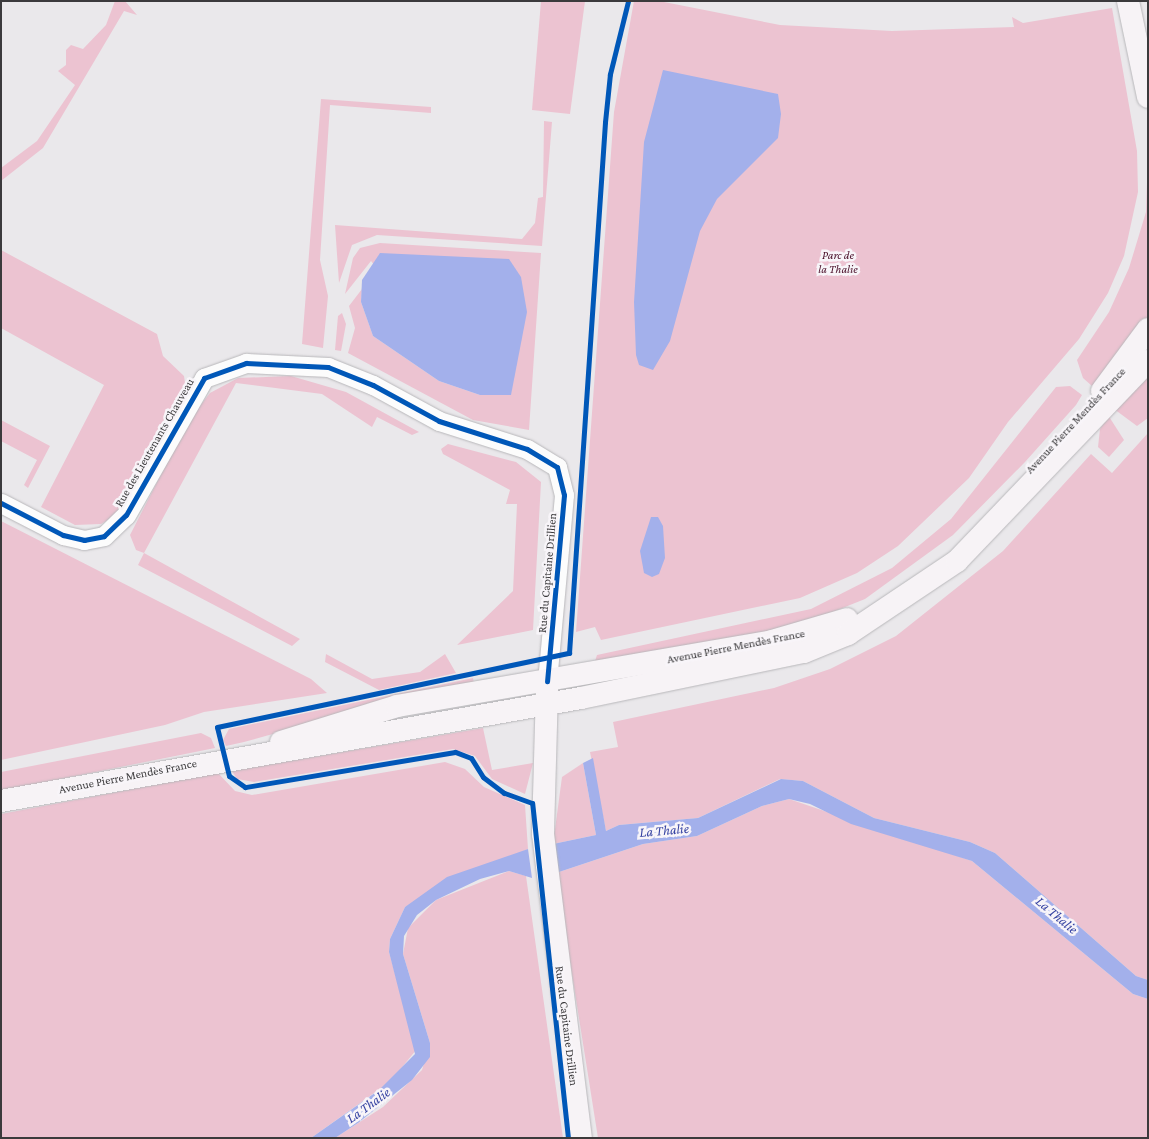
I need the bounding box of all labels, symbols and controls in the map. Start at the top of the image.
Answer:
park label: Parc de la Thalie [818,249,858,277]
street label: Avenue Pierre Mendès France [1023,365,1129,477]
street label: Rue des Lieutenants Chauveau [112,376,198,510]
street label: Rue du Capitaine Drillien [536,512,560,634]
street label: Avenue Pierre Mendès France [666,627,806,667]
street label: Avenue Pierre Mendès France [58,757,198,797]
water label: La Thalie [639,819,689,841]
water label: La Thalie [1033,893,1081,937]
street label: Rue du Capitaine Drillien [552,965,580,1087]
water label: La Thalie [343,1084,393,1126]

